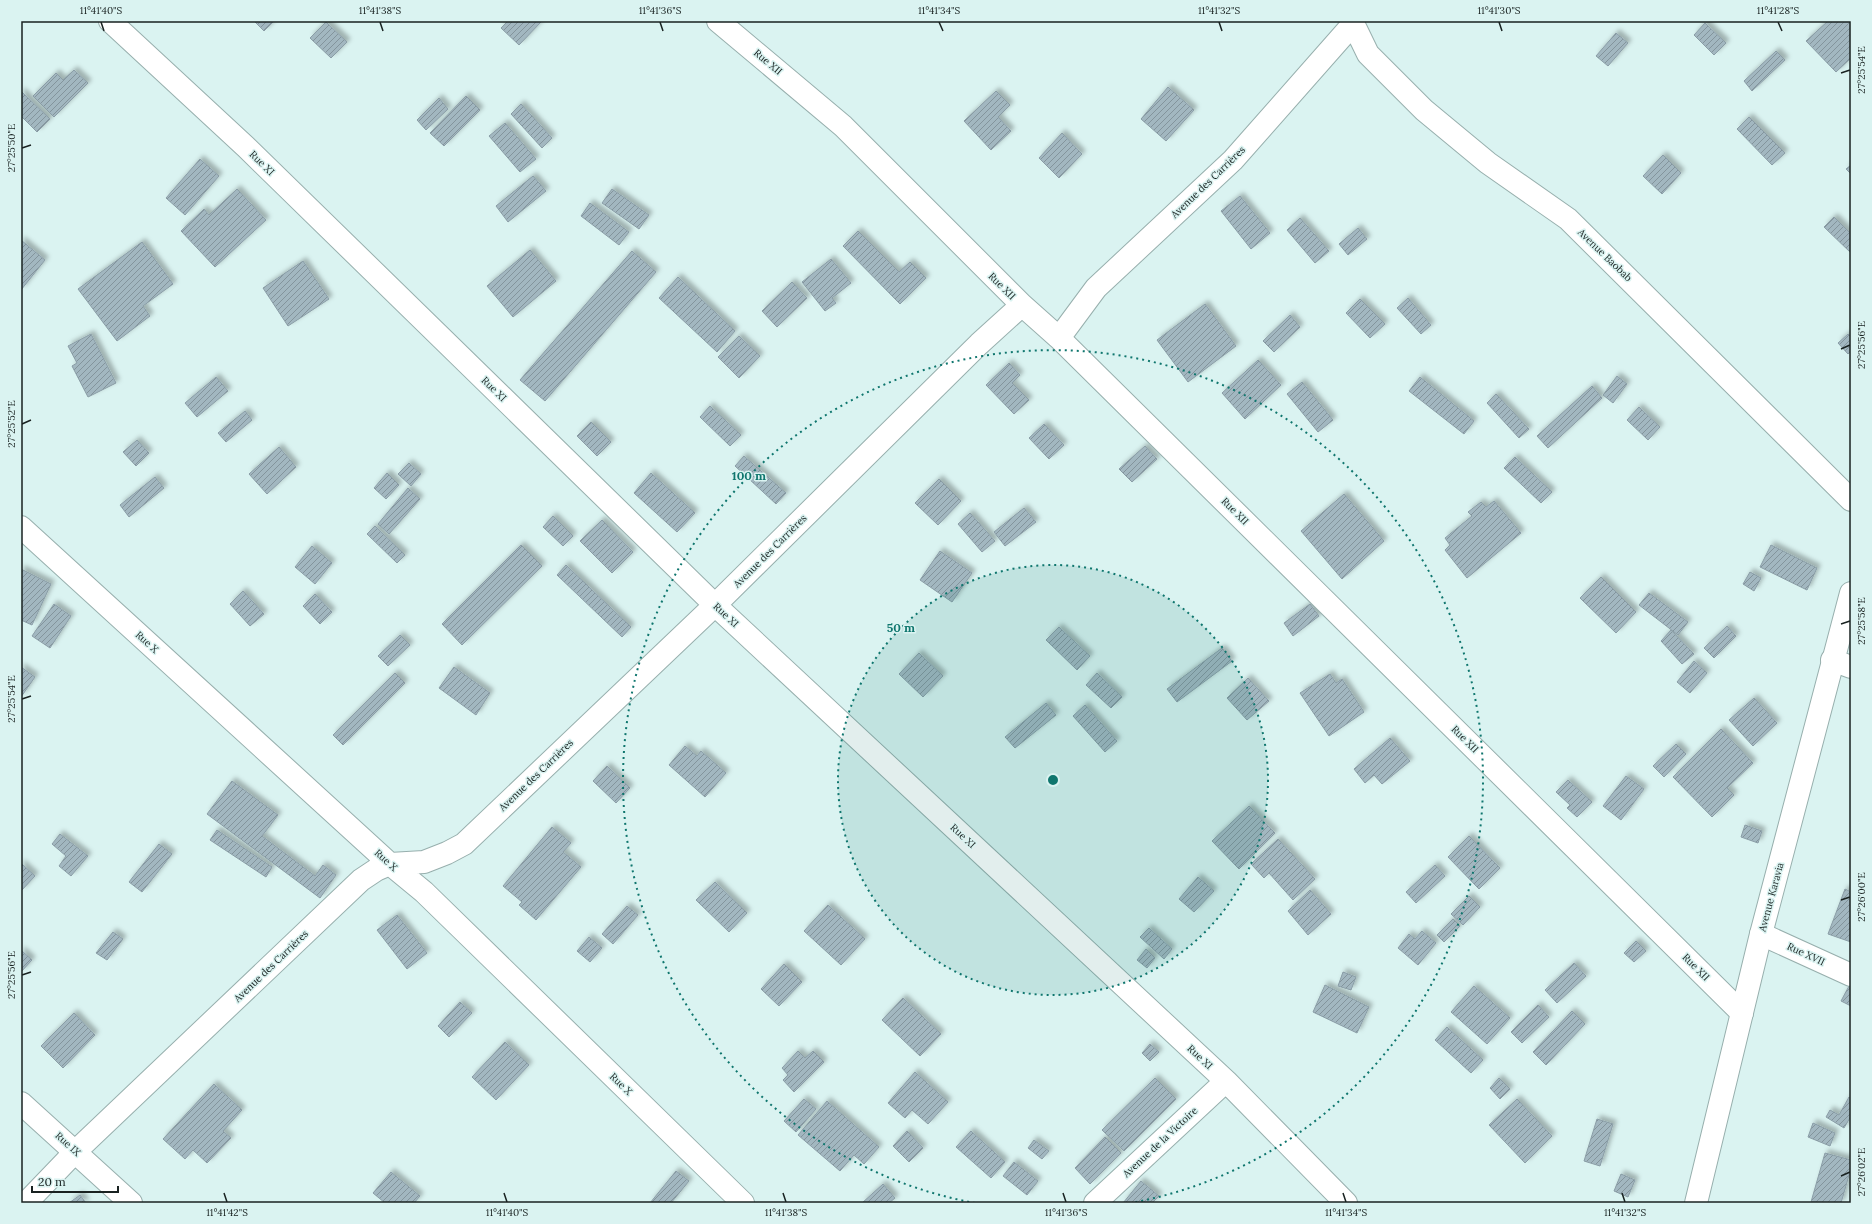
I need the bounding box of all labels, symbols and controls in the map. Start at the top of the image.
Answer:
text: 11°41'40"S [80,4,123,17]
text: 11°41'38"S [359,4,402,17]
text: 11°41'36"S [639,4,682,17]
text: 11°41'34"S [918,4,960,17]
text: 11°41'32"S [1198,4,1240,17]
text: 11°41'30"S [1477,4,1521,17]
text: 11°41'28"S [1757,4,1799,17]
street label: Rue XII [751,46,785,78]
text: 27°25'54"E [1855,46,1868,94]
text: 27°25'50"E [5,124,18,172]
street label: Avenue des Carrières [1167,143,1248,222]
street label: Rue XI [247,148,277,178]
street label: Avenue Baobab [1574,225,1635,284]
street label: Rue XII [986,270,1018,302]
text: 27°25'56"E [1855,321,1868,369]
street label: Rue XI [479,374,509,404]
text: 27°25'52"E [5,400,18,448]
text: 100 m [732,468,766,483]
street label: Rue XII [1219,495,1251,527]
street label: Avenue des Carrières [730,511,810,591]
text: 27°25'58"E [1855,597,1868,645]
street label: Rue XI [711,600,741,630]
text: 50 m [887,620,915,635]
street label: Rue X [133,628,162,656]
text: 27°25'54"E [5,675,18,723]
street label: Rue XII [1449,723,1481,755]
street label: Avenue des Carrières [495,736,576,815]
centre of rings [1046,773,1060,787]
street label: Rue XI [948,821,978,851]
street label: Rue X [372,846,401,874]
street label: Avenue Karavia [1755,861,1786,934]
text: 27°26'00"E [1855,872,1868,922]
street label: Avenue des Carrières [230,927,311,1006]
street label: Rue XVII [1785,940,1827,968]
text: 27°25'56"E [5,951,18,999]
street label: Rue XII [1680,951,1712,983]
street label: Rue XI [1185,1042,1215,1072]
street label: Rue X [607,1070,636,1098]
street label: Avenue de la Victoire [1119,1104,1201,1181]
street label: Rue IX [52,1129,84,1159]
text: 27°26'02"E [1855,1148,1868,1196]
scale bar [32,1168,118,1194]
text: 20 m [38,1174,66,1189]
text: 11°41'42"S [206,1206,248,1219]
text: 11°41'40"S [486,1206,529,1219]
text: 11°41'38"S [765,1206,808,1219]
text: 11°41'36"S [1045,1206,1088,1219]
text: 11°41'34"S [1325,1206,1367,1219]
text: 11°41'32"S [1604,1206,1646,1219]

